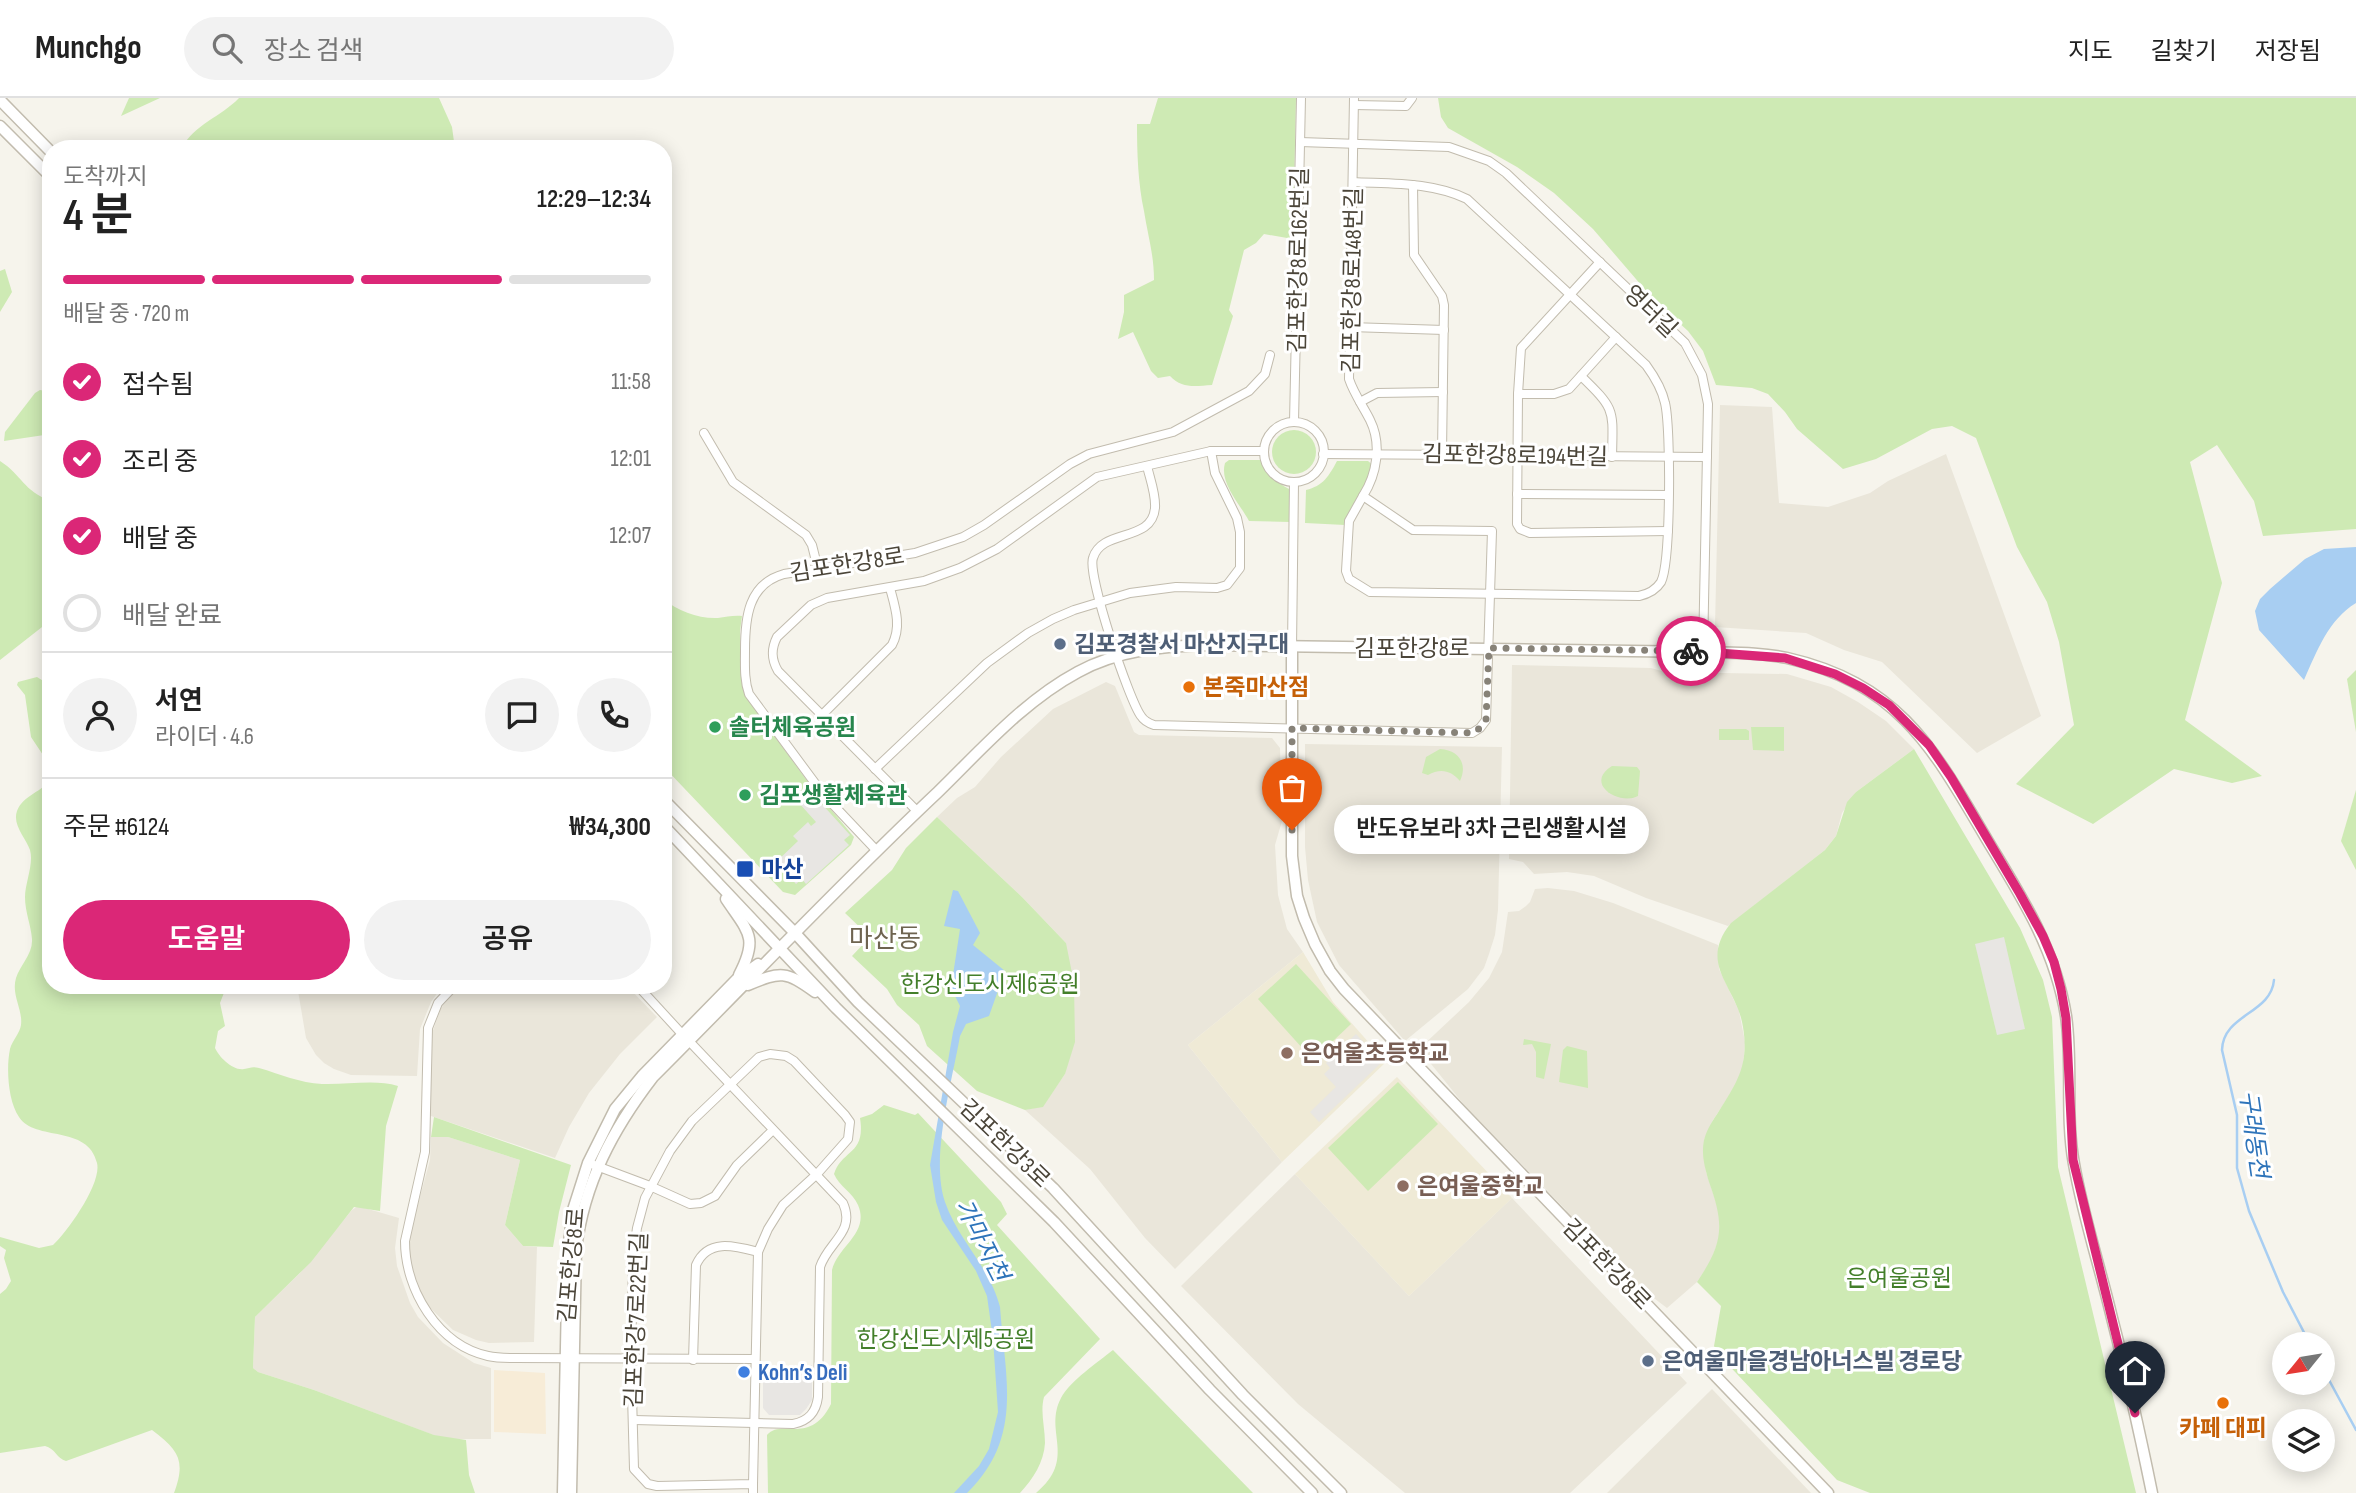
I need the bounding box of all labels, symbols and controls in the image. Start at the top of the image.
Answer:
search box [184,17,674,80]
text: Munchgo [35,28,142,68]
icon: search [208,29,246,67]
text: 장소 검색 [264,36,363,67]
text: 지도 [2068,37,2113,66]
text: 길찾기 [2151,37,2217,66]
text: 저장됨 [2255,37,2321,66]
text: 도착까지 [63,163,148,191]
street label: 김포한강8로162번길 [1283,167,1315,353]
text: 12:29–12:34 [537,184,651,215]
street label: 김포한강8로148번길 [1337,187,1369,373]
text: 4 분 [63,189,133,244]
street label: 영터길 [1618,280,1683,344]
text: 배달 중 · 720 m [63,300,189,328]
icon: check [63,363,101,401]
text: 11:58 [611,368,651,396]
text: 접수됨 [122,370,194,401]
icon: check [63,440,101,478]
street label: 김포한강8로194번길 [1422,440,1608,472]
text: 12:01 [611,445,651,473]
text: 조리 중 [122,447,198,478]
icon: check [63,517,101,555]
text: 12:07 [609,522,651,550]
text: 배달 중 [122,524,198,555]
street label: 김포한강8로 [788,542,907,588]
text: 배달 완료 [122,601,222,632]
courier [1656,616,1726,686]
place label: 김포경찰서 마산지구대 [1074,631,1289,659]
icon: bike [1672,632,1710,670]
street label: 김포한강8로 [1354,635,1470,663]
marker: 김포경찰서 마산지구대 [1052,636,1068,652]
place label: 본죽마산점 [1203,674,1309,702]
button: person [63,678,137,752]
button: chat [485,678,559,752]
button: phone [577,678,651,752]
marker: 본죽마산점 [1181,679,1197,695]
text: 서연 [155,686,203,717]
place label: 솔터체육공원 [729,714,856,742]
marker: 솔터체육공원 [707,719,723,735]
text: 라이더 · 4.6 [155,723,254,751]
pin [1262,758,1322,830]
icon: bag [1273,769,1311,807]
place label: 김포생활체육관 [759,782,907,810]
marker: 김포생활체육관 [737,787,753,803]
callout: 반도유보라 3차 근린생활시설 [1334,806,1649,854]
text: 주문 #6124 [63,812,169,843]
text: ₩34,300 [570,812,651,843]
text: 반도유보라 3차 근린생활시설 [1356,815,1627,843]
place label: 마산 [761,856,803,884]
marker: 마산 [735,859,755,879]
button: 도움말 [63,900,350,980]
button: 공유 [364,900,651,980]
district label: 마산동 [849,924,921,955]
park label: 한강신도시제6공원 [900,971,1080,999]
place label: 은여울초등학교 [1301,1040,1449,1068]
marker: 은여울초등학교 [1279,1045,1295,1061]
water label: 구래동천 [2233,1088,2274,1183]
street label: 김포한강3로 [953,1094,1056,1194]
place label: 은여울중학교 [1417,1173,1544,1201]
marker: 은여울중학교 [1395,1178,1411,1194]
water label: 가마지천 [949,1194,1016,1289]
street label: 김포한강8로 [553,1206,591,1324]
street label: 김포한강8로 [1556,1213,1657,1316]
street label: 김포한강7로22번길 [620,1231,654,1409]
park label: 은여울공원 [1846,1265,1952,1293]
park label: 한강신도시제5공원 [857,1326,1035,1354]
north arrow [2272,1332,2334,1395]
map controls [2272,1332,2335,1472]
pin [2105,1341,2165,1413]
place label: 은여울마을경남아너스빌 경로당 [1662,1348,1962,1376]
icon: home [2116,1352,2154,1390]
marker: 은여울마을경남아너스빌 경로당 [1640,1353,1656,1369]
place label: Kohn’s Deli [758,1359,848,1387]
marker: Kohn’s Deli [736,1364,752,1380]
marker: 카페 대피 [2215,1395,2231,1411]
button: layers [2272,1409,2335,1472]
place label: 카페 대피 [2179,1415,2267,1443]

